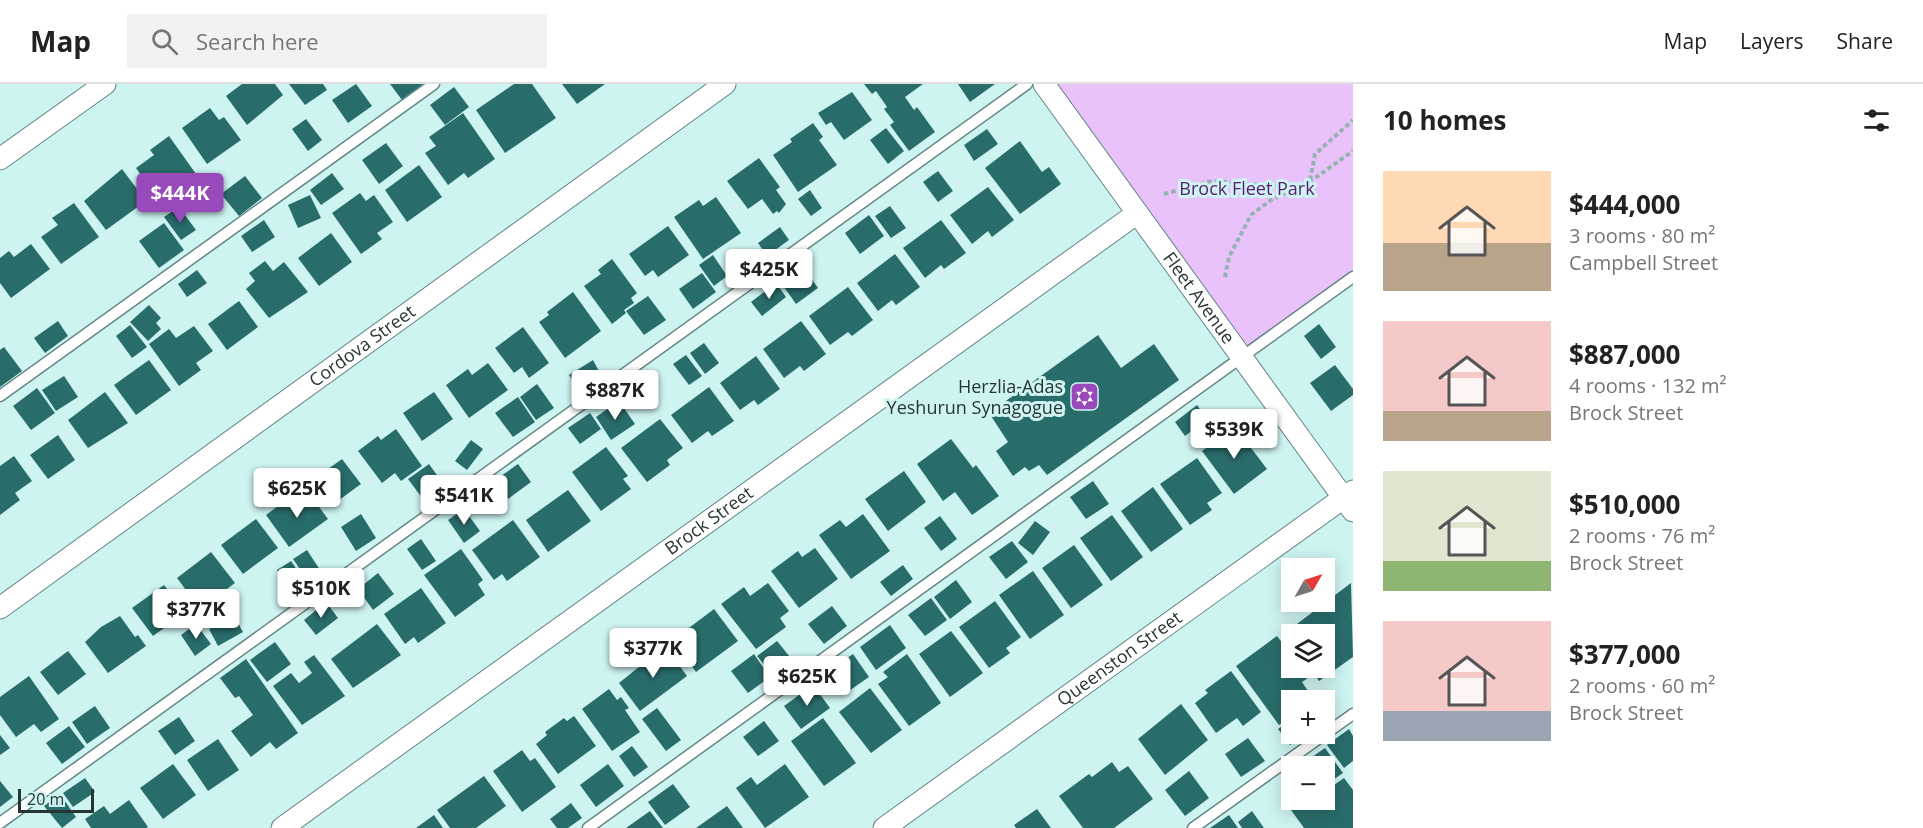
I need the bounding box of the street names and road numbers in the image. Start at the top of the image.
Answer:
street label: Fleet Avenue [1158,247,1241,348]
street label: Cordova Street [304,299,420,392]
street label: Brock Street [660,480,757,560]
street label: Queenston Street [1052,605,1186,711]

